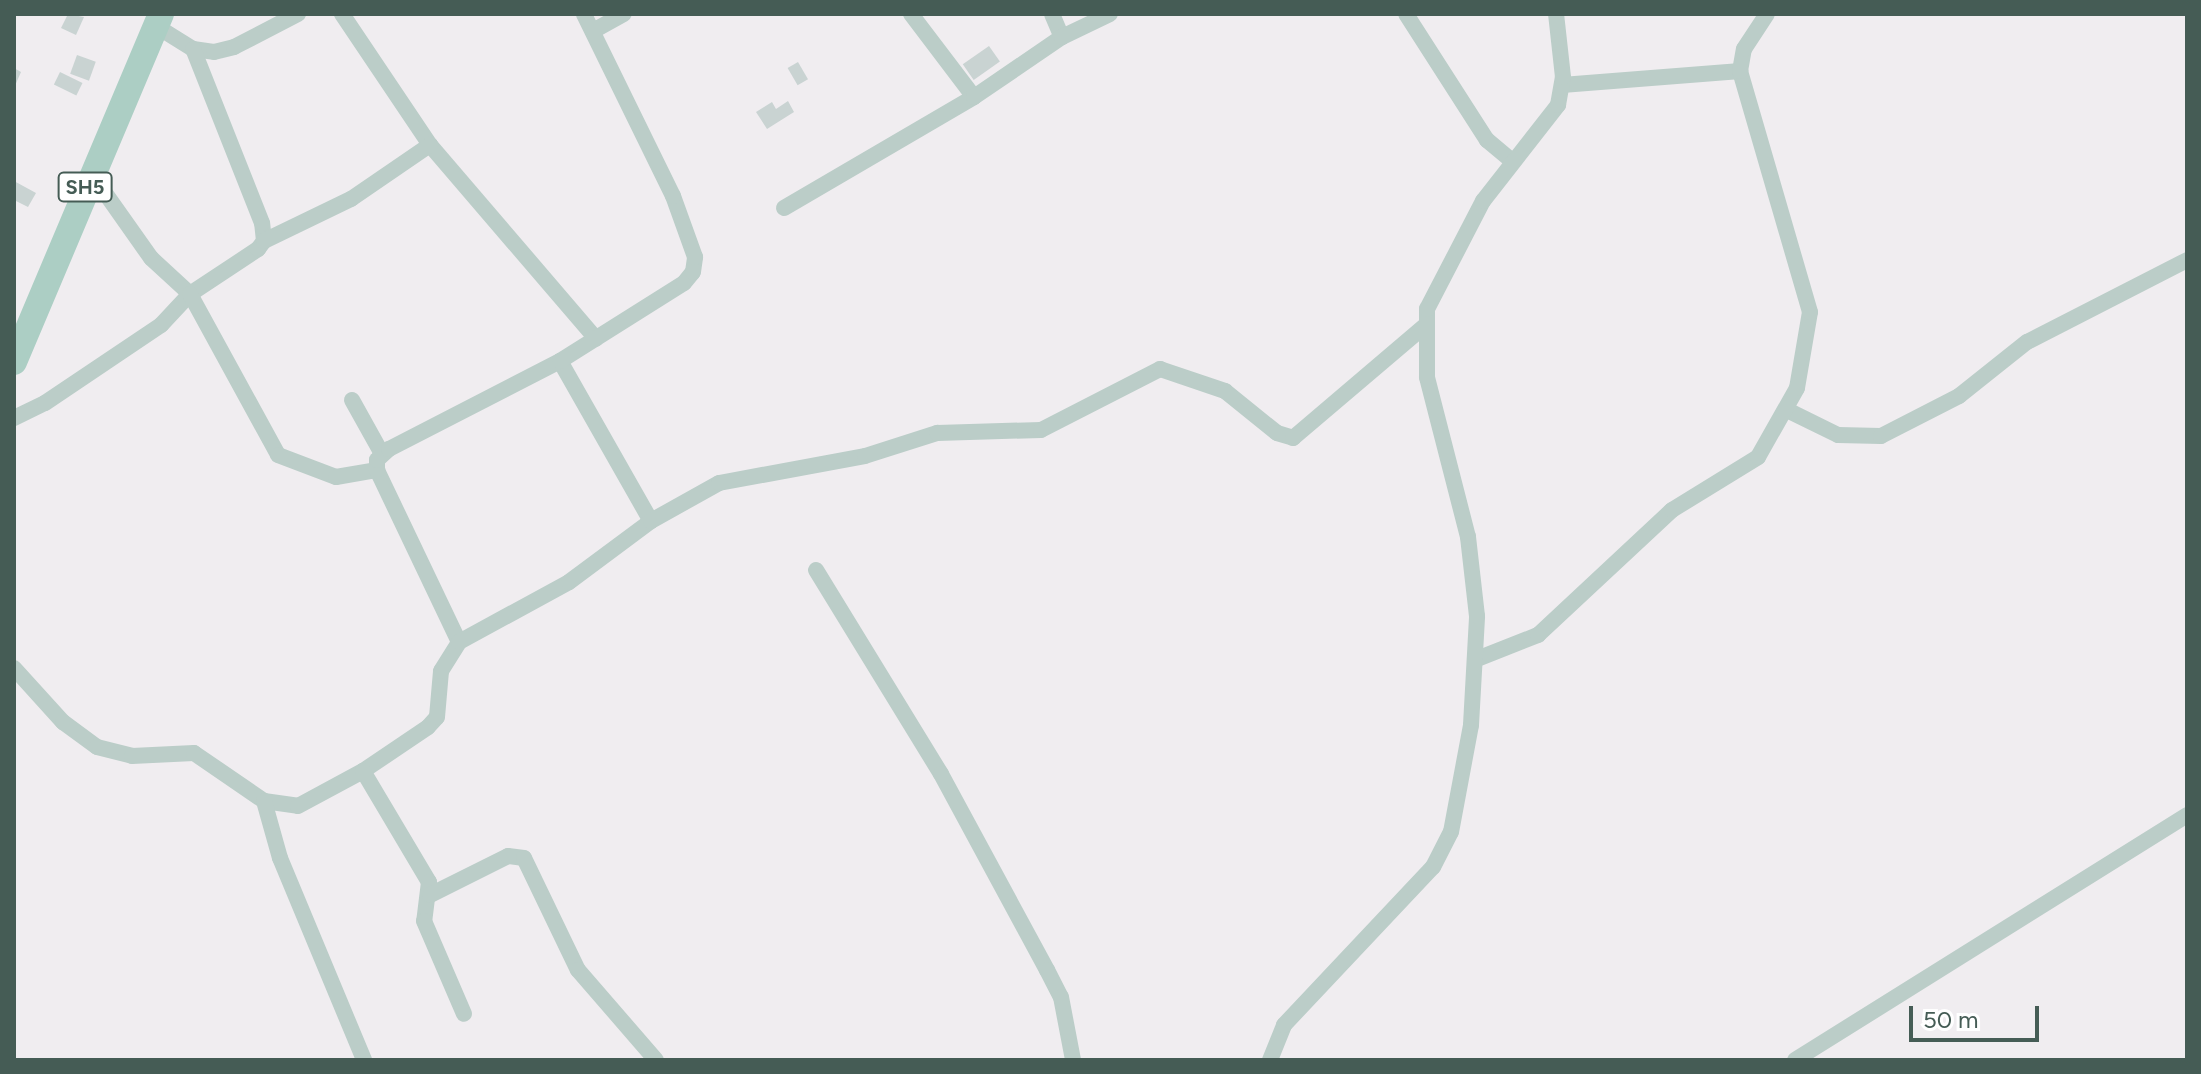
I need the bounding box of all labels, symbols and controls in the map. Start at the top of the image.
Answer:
road number: SH5 [57,171,113,203]
scale bar [1913,990,2043,1040]
text: 50 m [1923,1005,1979,1034]

